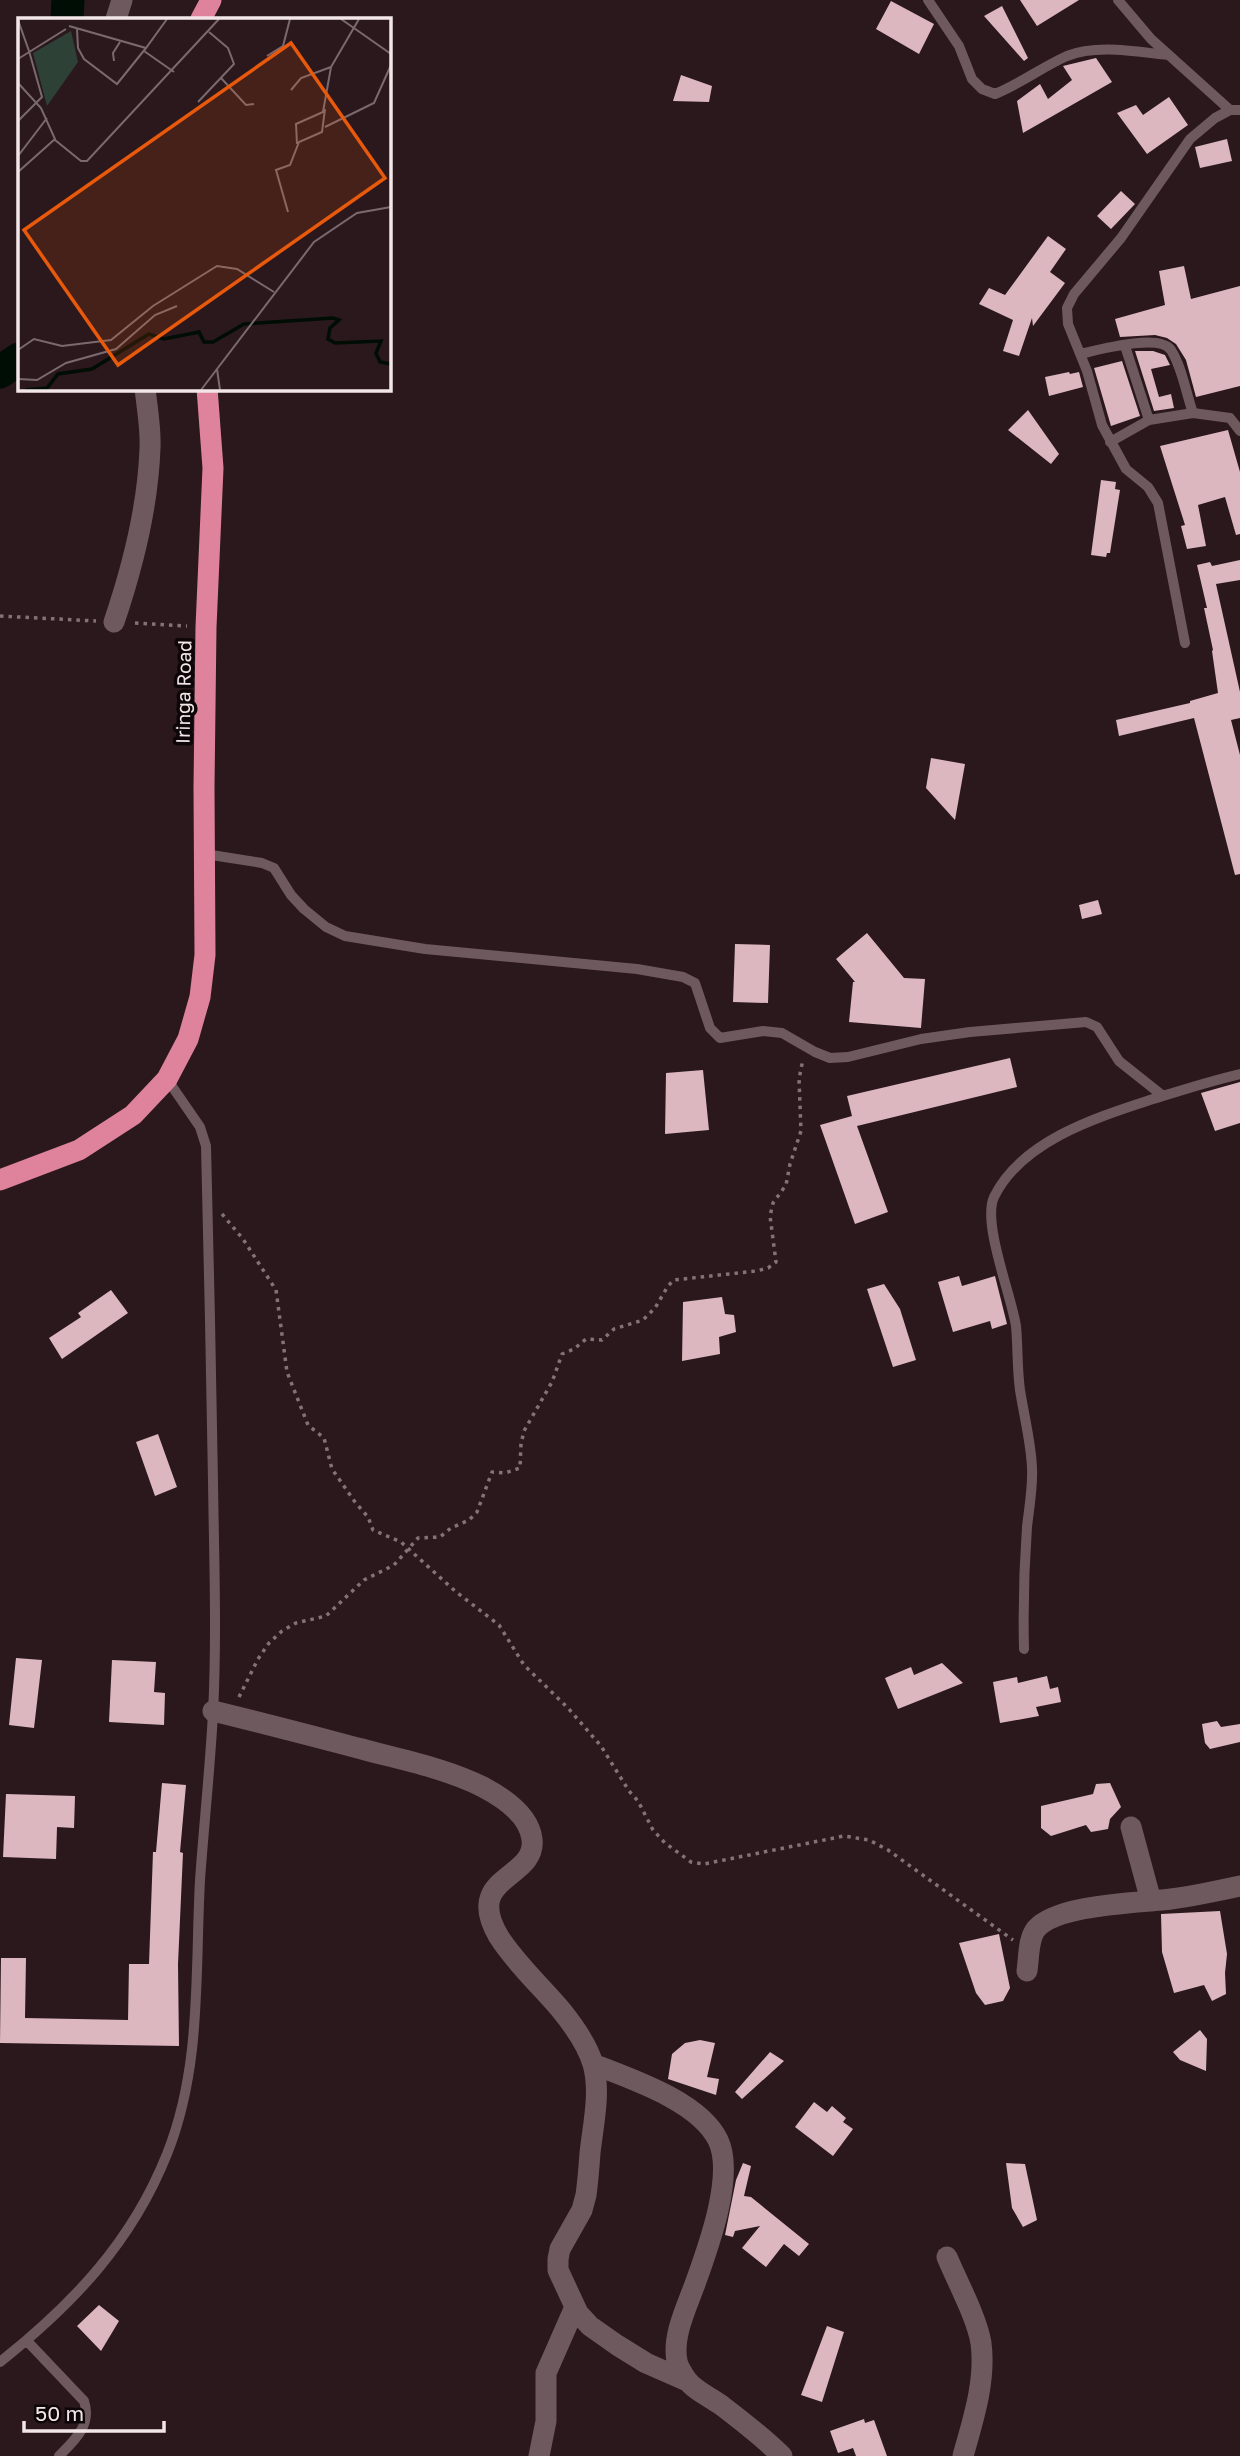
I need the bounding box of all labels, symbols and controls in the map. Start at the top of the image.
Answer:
inset map [18,18,390,390]
street label: Iringa Road [171,640,195,744]
scale bar [24,2390,164,2434]
text: 50 m [35,2400,84,2426]

